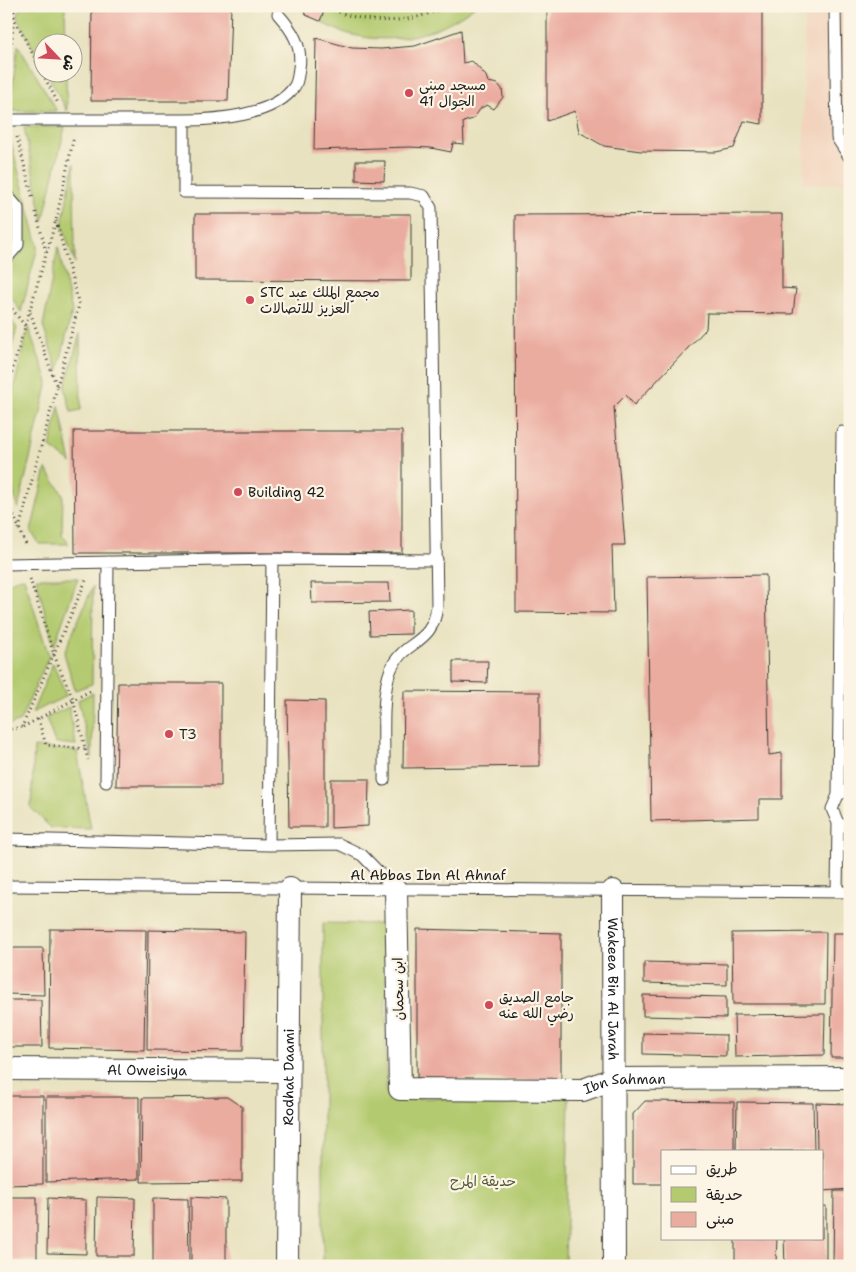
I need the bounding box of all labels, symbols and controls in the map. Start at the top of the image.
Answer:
north arrow [32,32,82,82]
text: ش [58,53,81,74]
place label: مسجد مبنى الجوال 41 [419,76,486,110]
marker: مسجد مبنى الجوال 41 [403,87,415,99]
place label: STC مجمع الملك عبد العزيز للاتصالات [260,283,380,317]
marker: STC مجمع الملك عبد العزيز للاتصالات [244,294,256,306]
place label: Building 42 [248,483,325,501]
marker: Building 42 [232,486,244,498]
place label: T3 [179,725,197,743]
marker: T3 [163,728,175,740]
street label: Al Abbas Ibn Al Ahnaf [350,866,507,884]
street label: Wakeea Bin Al Jarah [604,918,622,1060]
street label: ابن سحمان [388,957,408,1021]
place label: جامع الصديق رضي الله عنه [499,988,574,1026]
marker: جامع الصديق رضي الله عنه [483,999,495,1011]
street label: Rodhat Daami [279,1028,298,1126]
street label: Al Oweisiya [107,1061,187,1079]
street label: Ibn Sahman [581,1070,666,1098]
legend [661,1150,824,1240]
text: طريق [706,1159,738,1179]
park label: حديقة المرح [450,1172,516,1191]
text: حديقة [706,1185,743,1205]
text: مبنى [706,1209,734,1229]

